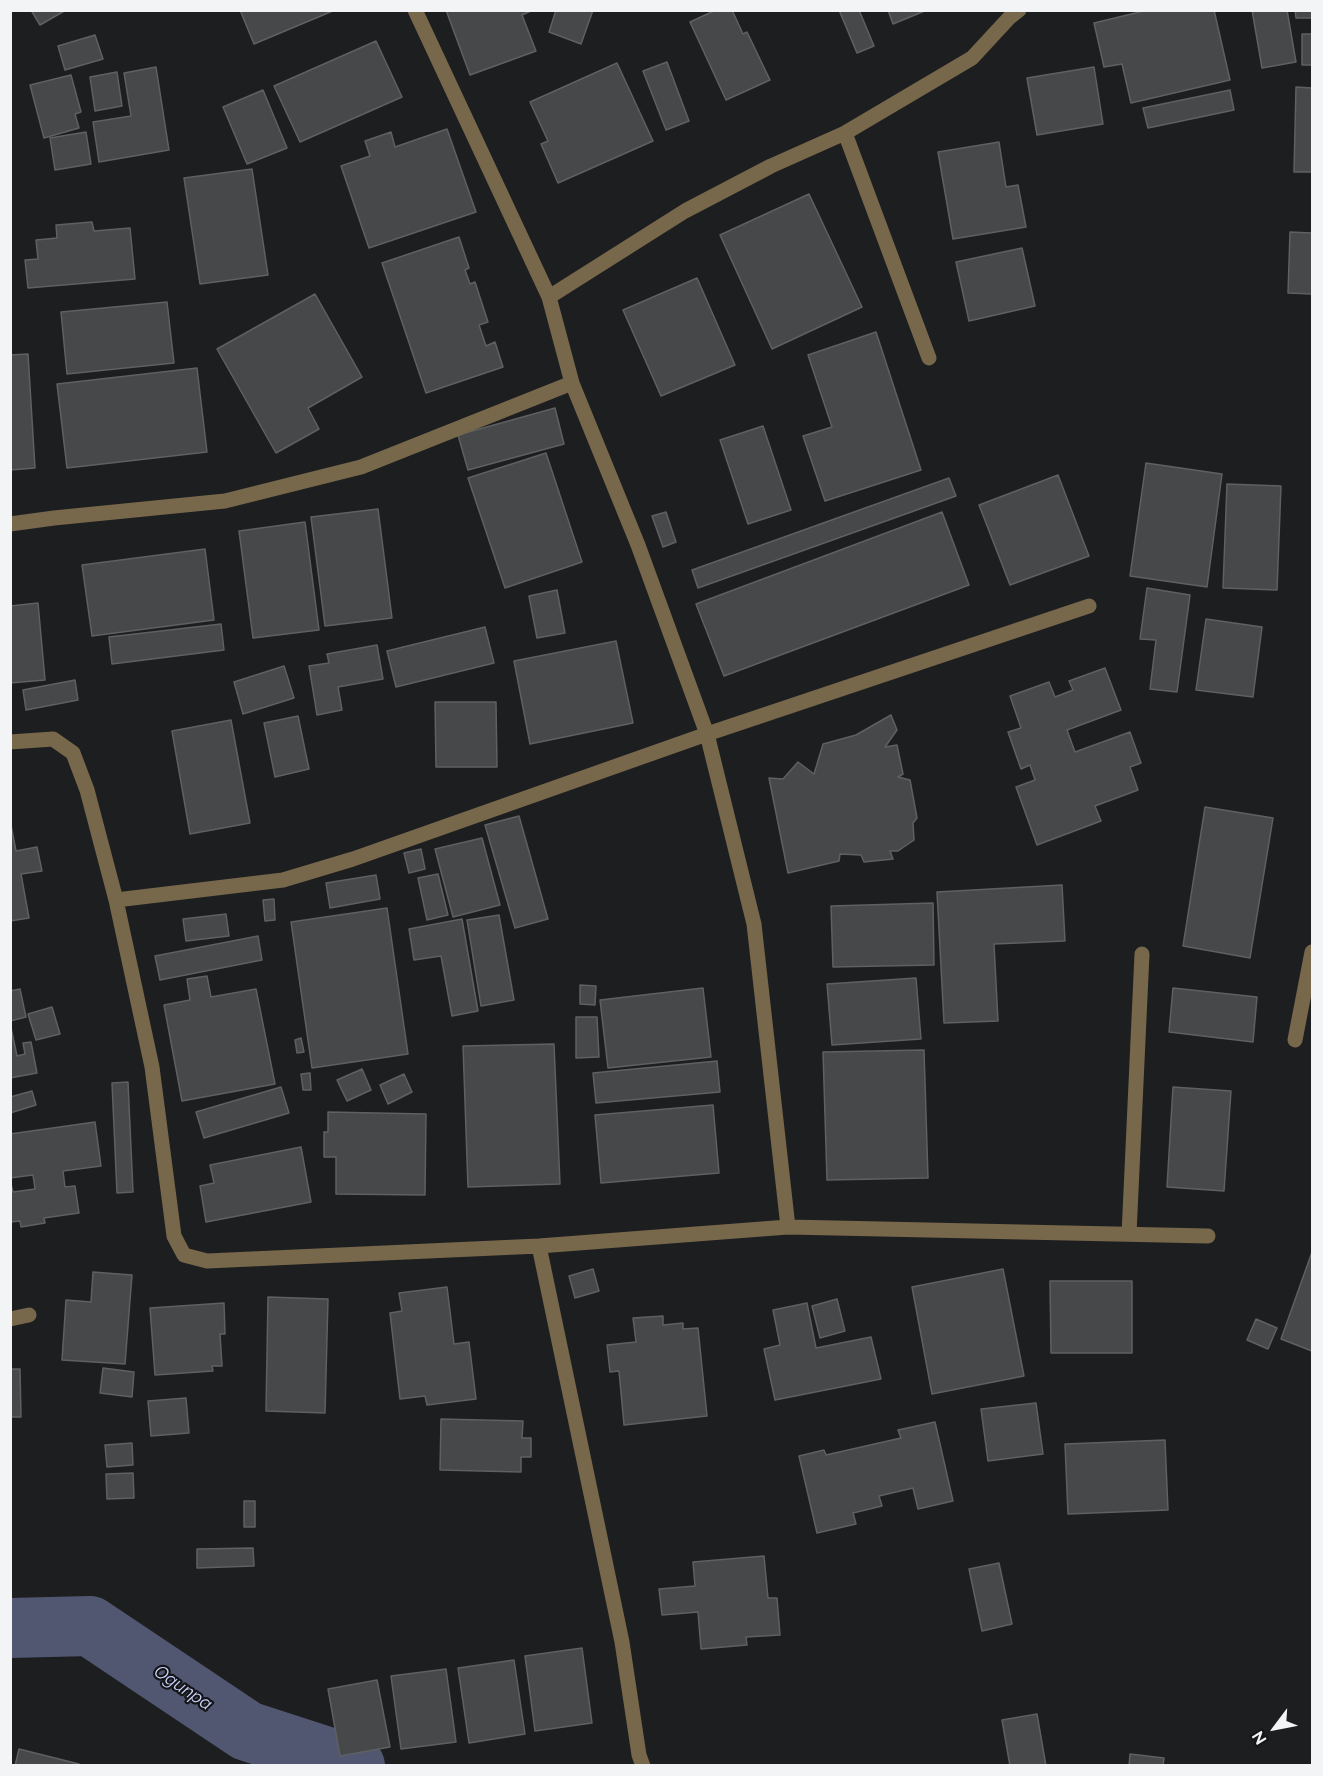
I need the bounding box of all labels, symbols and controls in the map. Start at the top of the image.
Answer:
water label: Ogunpa [150,1661,216,1715]
north arrow [1245,1698,1305,1758]
text: N [1248,1728,1271,1748]

